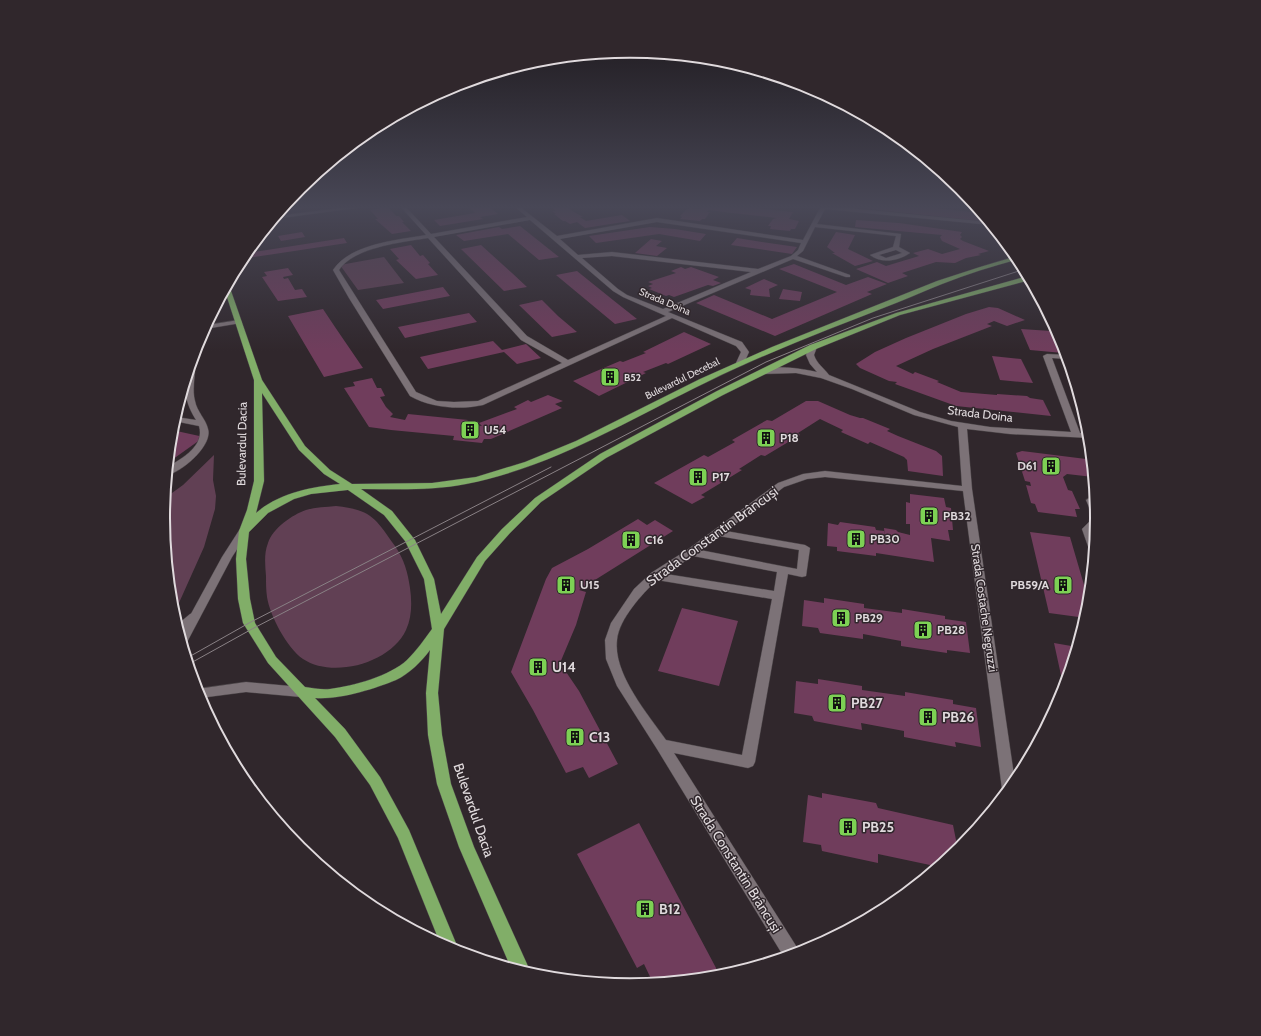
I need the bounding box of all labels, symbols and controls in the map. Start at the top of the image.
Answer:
street label: Strada Doina [637,285,693,318]
street label: Bulevardul Decebal [643,355,722,402]
building icon: B52 [599,366,621,388]
place label: B52 [624,371,641,384]
street label: Bulevardul Dacia [233,402,250,486]
street label: Strada Doina [947,402,1014,425]
building icon: U54 [459,419,481,441]
place label: U54 [484,422,507,437]
building icon: P18 [755,427,777,449]
place label: P18 [780,430,799,445]
building icon: D61 [1040,455,1062,477]
place label: D61 [1017,458,1037,473]
building icon: P17 [687,466,709,488]
place label: P17 [712,469,731,484]
street label: Strada Constantin Brâncuși [643,482,781,590]
building icon: PB32 [918,505,940,527]
place label: PB32 [943,508,970,523]
building icon: PB30 [845,528,867,550]
building icon: C16 [620,529,642,551]
place label: PB30 [870,531,900,546]
place label: C16 [645,532,664,547]
street label: Strada Costache Negruzzi [968,543,1001,673]
building icon: U15 [555,574,577,596]
building icon: PB59/A [1052,574,1074,596]
place label: U15 [580,577,600,592]
place label: PB59/A [1010,577,1049,592]
building icon: PB29 [830,607,852,629]
place label: PB29 [855,610,883,625]
building icon: PB28 [912,619,934,641]
place label: PB28 [937,622,965,637]
building icon: U14 [527,656,549,678]
place label: U14 [552,658,576,676]
building icon: PB27 [826,692,848,714]
place label: PB27 [851,694,884,712]
building icon: PB26 [917,706,939,728]
place label: PB26 [942,708,975,726]
building icon: C13 [564,726,586,748]
place label: C13 [589,728,610,746]
street label: Bulevardul Dacia [450,761,499,860]
street label: Strada Constantin Brâncuși [686,792,786,936]
building icon: PB25 [837,816,859,838]
place label: PB25 [862,818,894,836]
building icon: B12 [634,898,656,920]
place label: B12 [659,900,680,918]

